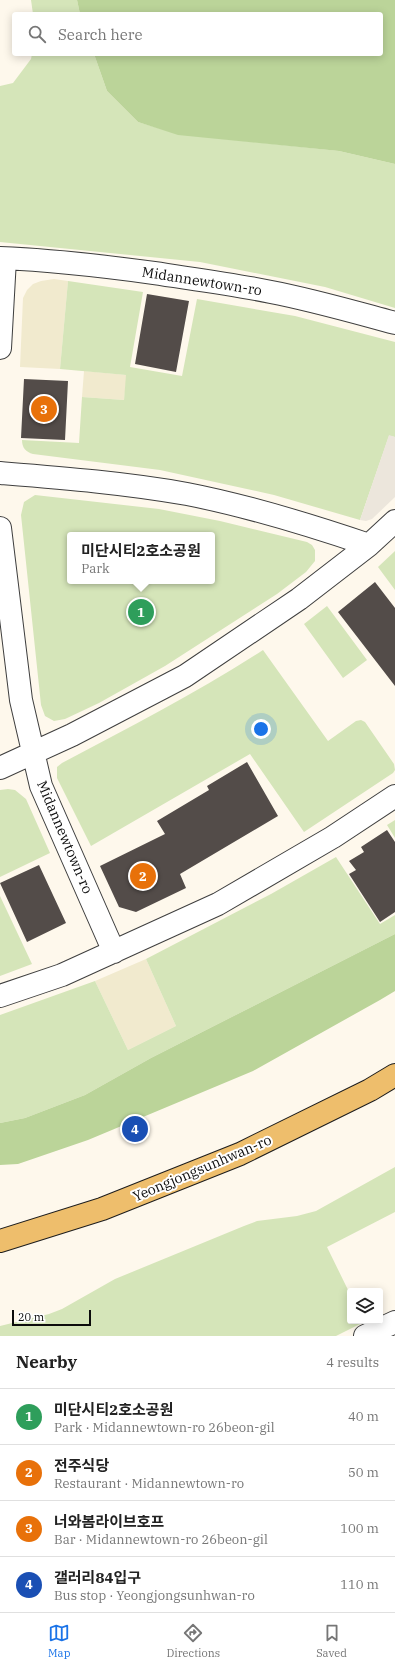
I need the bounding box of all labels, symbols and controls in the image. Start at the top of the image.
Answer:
search box [12,12,383,56]
icon: search [26,23,48,45]
text: Search here [58,25,143,44]
street label: Midannewtown-ro [141,263,263,299]
pin: 3 [31,394,57,424]
popup [67,532,215,584]
text: 미단시티2호소공원 [81,541,201,560]
text: Park [81,560,110,577]
pin: 1 [128,597,154,627]
your location [251,719,271,739]
street label: Midannewtown-ro [33,778,97,896]
pin: 2 [130,861,156,891]
pin: 4 [122,1114,148,1144]
street label: Yeongjongsunhwan-ro [130,1131,274,1205]
map controls [347,1288,383,1324]
button: layers [347,1288,383,1324]
scale bar [12,1308,91,1327]
text: 20 m [18,1310,44,1324]
text: Nearby [16,1351,77,1373]
text: 4 results [326,1354,379,1371]
text: 미단시티2호소공원 [54,1400,173,1419]
text: 1 [25,1408,33,1425]
text: 40 m [348,1408,379,1425]
text: Park · Midannewtown-ro 26beon-gil [54,1419,275,1436]
text: 전주식당 [54,1456,109,1475]
text: 2 [25,1464,33,1481]
text: 50 m [348,1464,379,1481]
text: Restaurant · Midannewtown-ro [54,1475,244,1492]
text: 너와봄라이브호프 [54,1512,164,1531]
text: 3 [25,1520,33,1537]
text: 100 m [340,1520,379,1537]
text: Bar · Midannewtown-ro 26beon-gil [54,1531,268,1548]
text: 갤러리84입구 [54,1568,141,1587]
text: 4 [25,1576,33,1593]
text: 110 m [340,1576,379,1593]
text: Bus stop · Yeongjongsunhwan-ro [54,1587,255,1604]
tab: Map [48,1622,70,1660]
tab: Directions [166,1622,220,1660]
tab: Saved [316,1622,347,1660]

